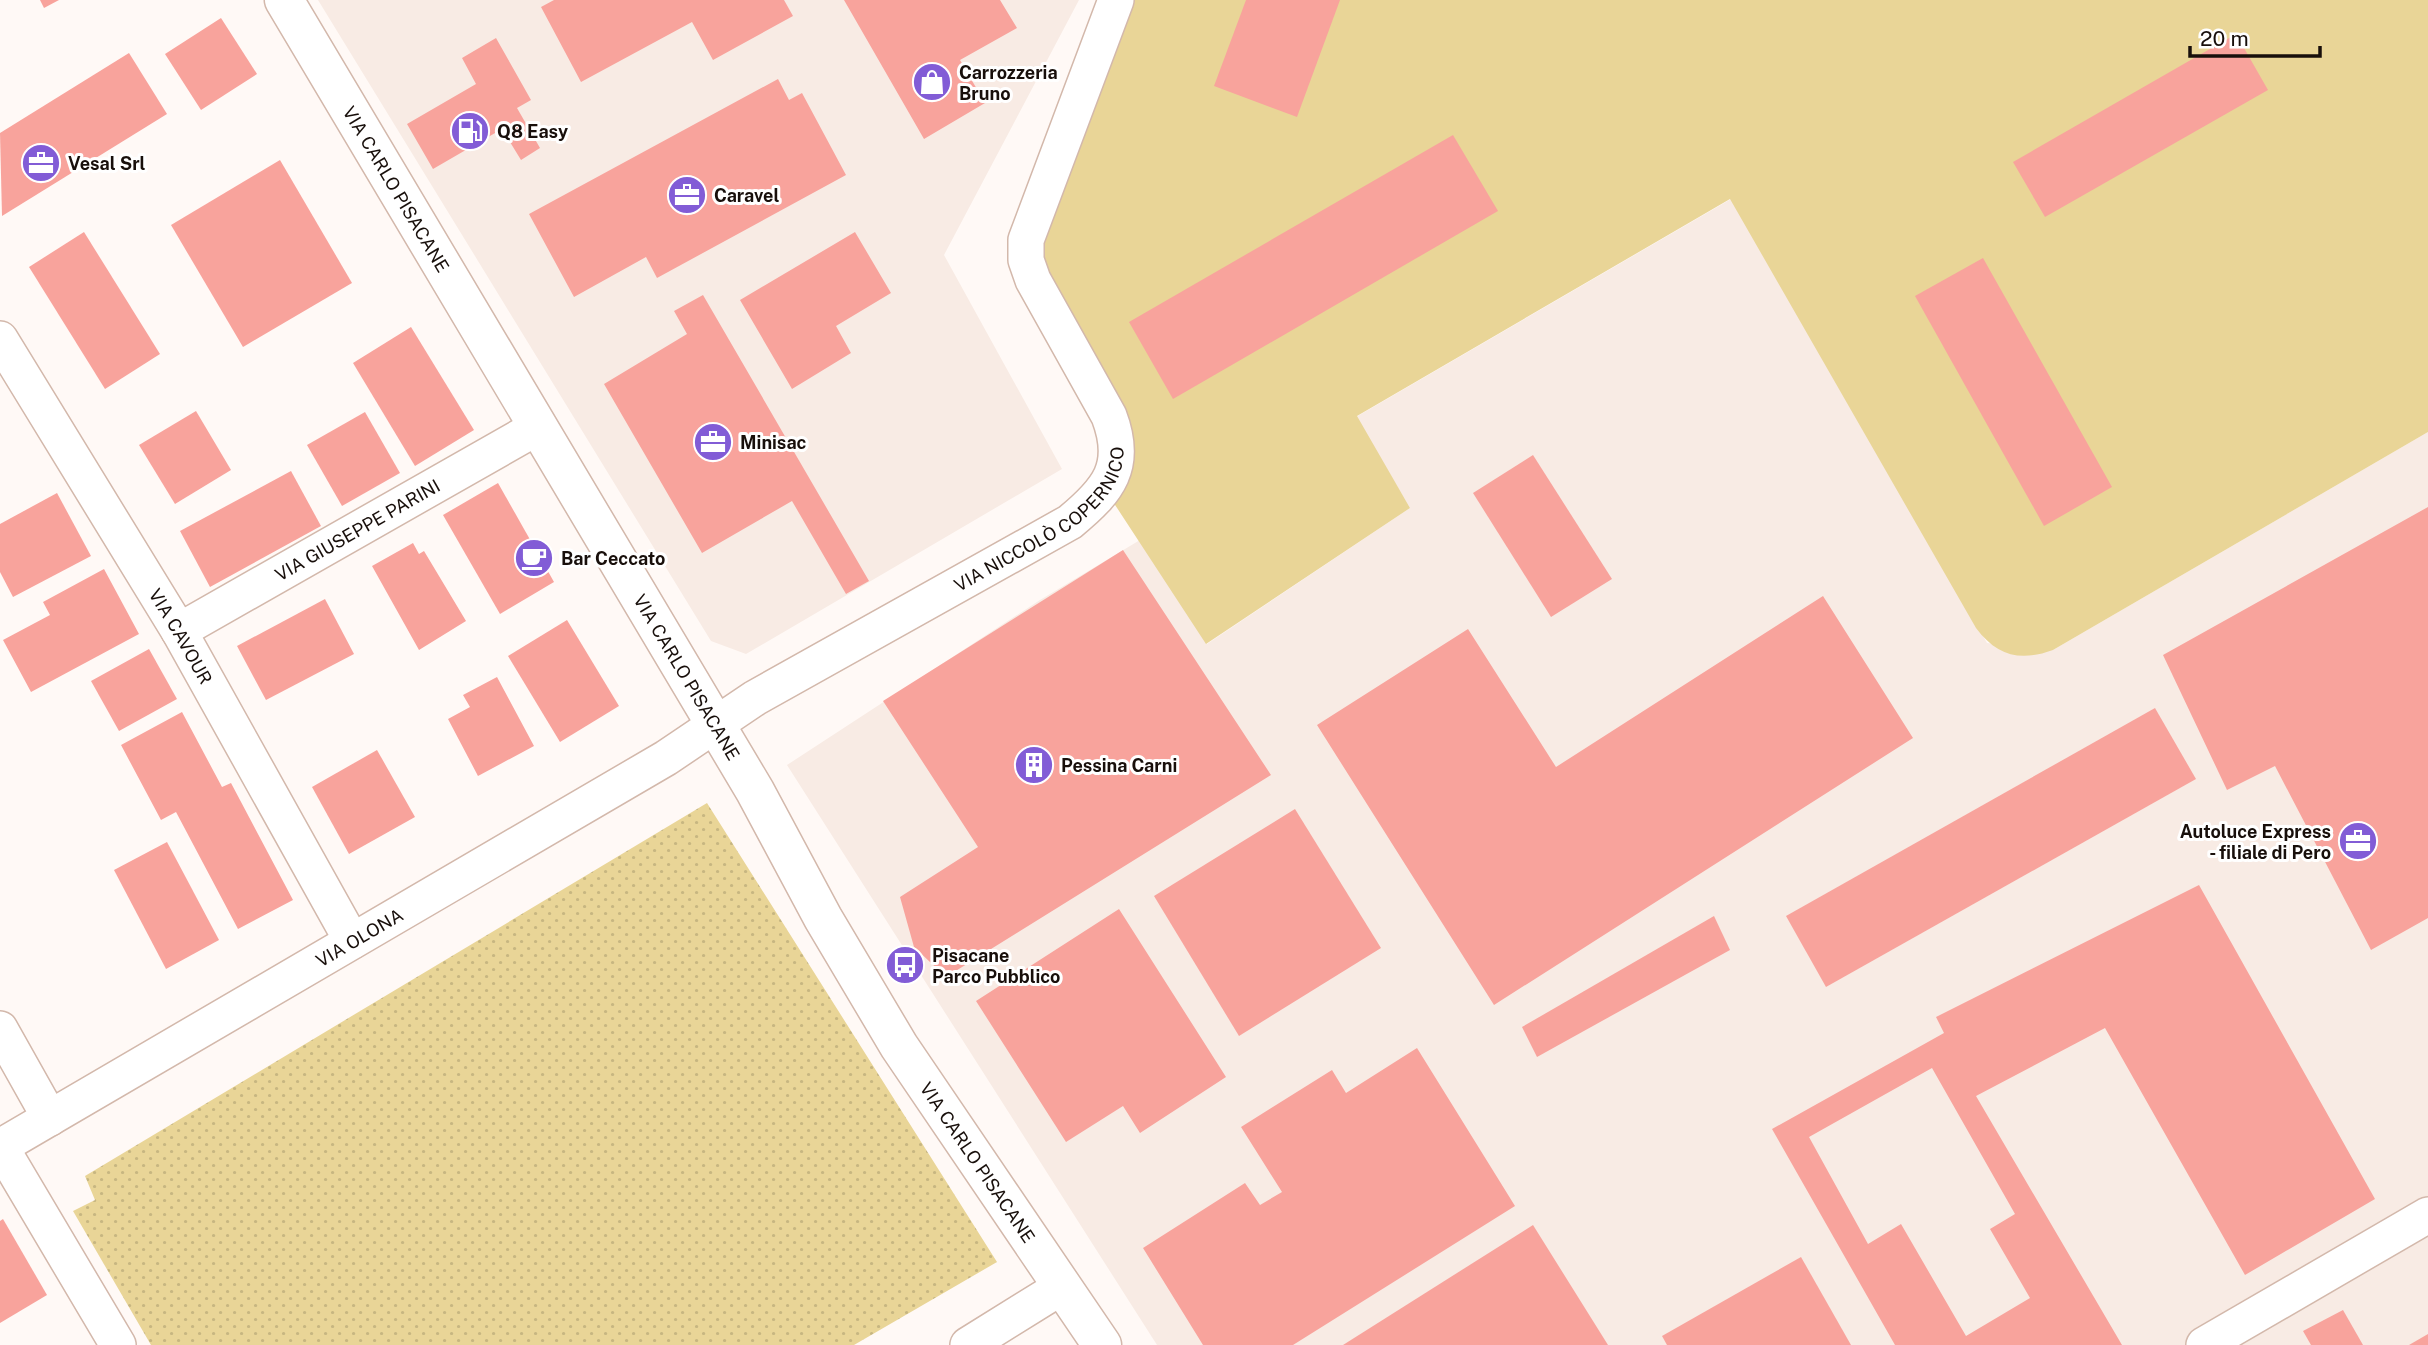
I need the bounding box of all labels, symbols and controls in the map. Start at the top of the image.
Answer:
scale bar [2190,14,2320,58]
text: 20 m [2200,26,2249,51]
shop icon: Carrozzeria Bruno [911,61,953,103]
place label: Carrozzeria Bruno [959,62,1058,104]
street label: VIA CARLO PISACANE [339,102,454,276]
fuel station icon: Q8 Easy [449,110,491,152]
place label: Q8 Easy [497,121,568,142]
office icon: Vesal Srl [20,142,62,184]
place label: Vesal Srl [68,153,146,174]
office icon: Caravel [666,174,708,216]
place label: Caravel [714,185,779,206]
office icon: Minisac [692,421,734,463]
place label: Minisac [740,432,807,453]
street label: VIA NICCOLÒ COPERNICO [950,446,1127,595]
street label: VIA GIUSEPPE PARINI [271,475,443,585]
cafe icon: Bar Ceccato [513,537,555,579]
place label: Bar Ceccato [561,548,665,569]
street label: VIA CAVOUR [145,585,217,688]
street label: VIA CARLO PISACANE [630,590,745,764]
building icon: Pessina Carni [1013,744,1055,786]
place label: Pessina Carni [1061,755,1177,776]
office icon: Autoluce Express - filiale di Pero [2337,820,2379,862]
place label: Autoluce Express - filiale di Pero [2180,821,2331,863]
street label: VIA OLONA [312,903,407,971]
bus stop icon: Pisacane Parco Pubblico [884,944,926,986]
place label: Pisacane Parco Pubblico [932,945,1060,987]
street label: VIA CARLO PISACANE [916,1078,1040,1246]

